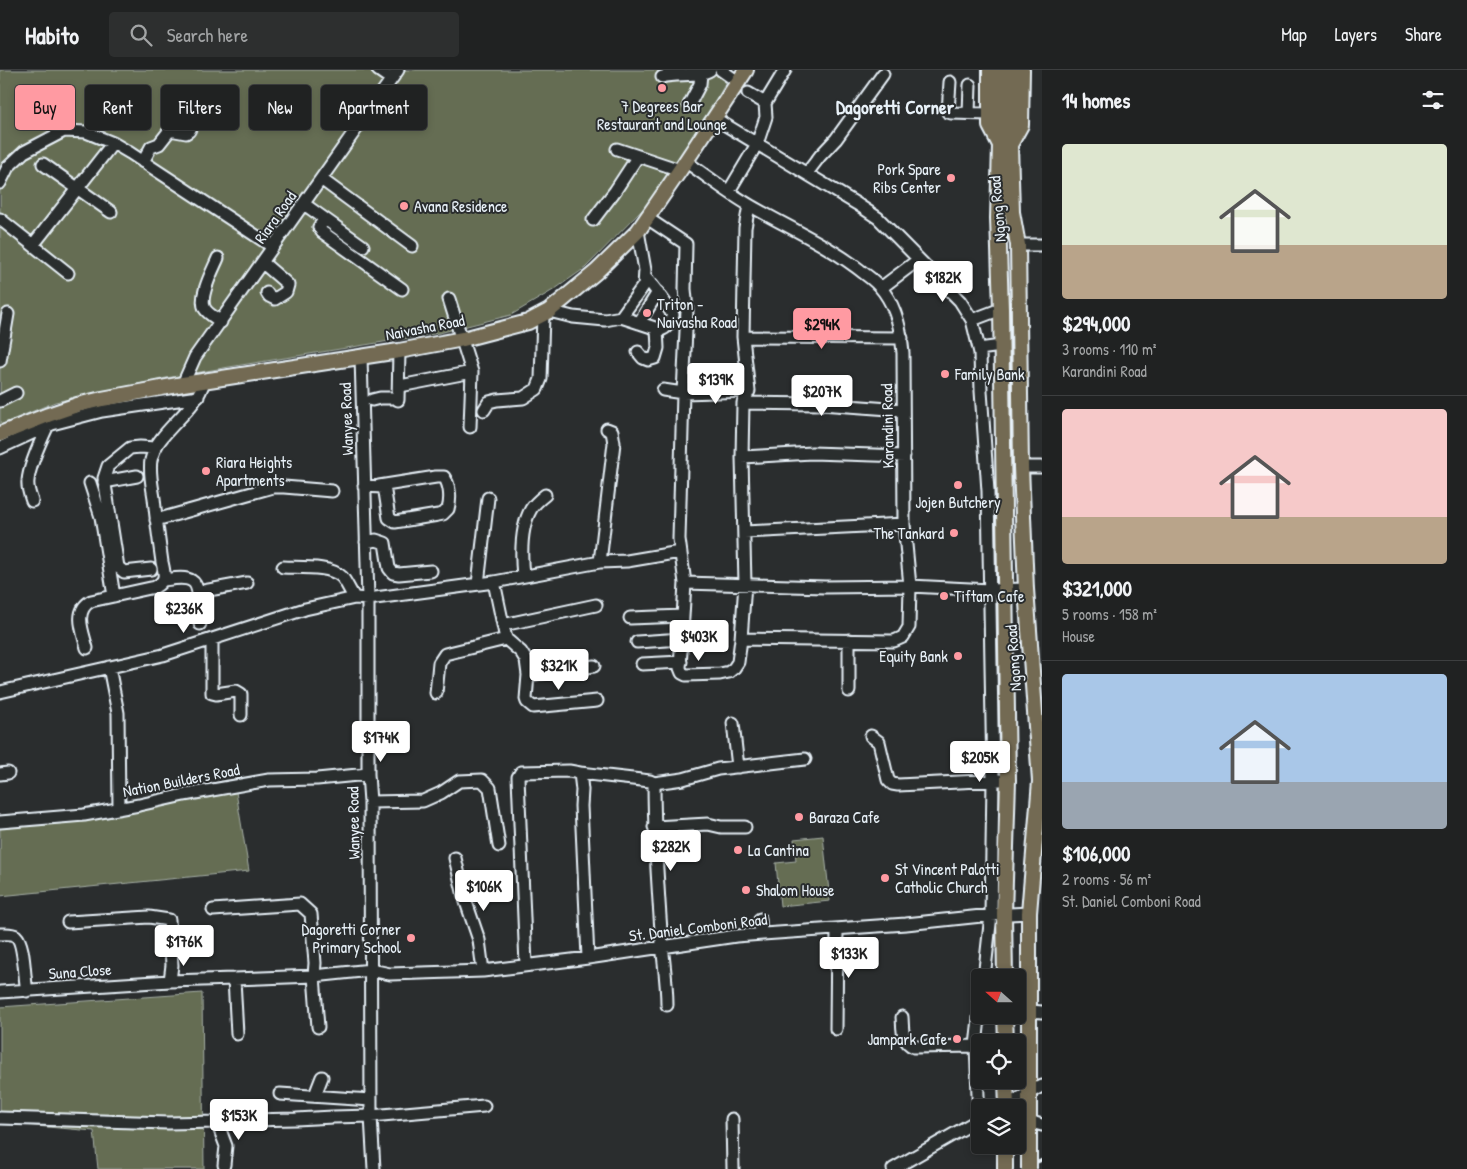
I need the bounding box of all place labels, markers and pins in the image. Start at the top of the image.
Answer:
marker: 7 Degrees Bar Restaurant and Lounge [656,82,668,94]
place label: 7 Degrees Bar Restaurant and Lounge [597,95,728,135]
place label: Pork Spare Ribs Center [873,158,942,198]
marker: Pork Spare Ribs Center [945,172,957,184]
place label: Avana Residence [414,195,508,217]
marker: Avana Residence [398,200,410,212]
pin: $182K [908,260,978,303]
place label: Triton - Naivasha Road [657,293,737,333]
marker: Triton - Naivasha Road [641,307,653,319]
pin: $294K [787,308,857,350]
pin: $139K [681,362,751,405]
place label: Family Bank [954,363,1025,385]
marker: Family Bank [939,368,951,380]
pin: $207K [787,374,857,417]
place label: Riara Heights Apartments [216,451,292,491]
marker: Riara Heights Apartments [200,465,212,477]
marker: Jojen Butchery [952,479,964,491]
place label: Jojen Butchery [915,491,1001,513]
place label: The Tankard [873,522,944,544]
marker: The Tankard [948,527,960,539]
place label: Tiftam Cafe [954,585,1025,607]
marker: Tiftam Cafe [938,590,950,602]
pin: $236K [149,592,219,634]
pin: $403K [664,620,734,662]
place label: Equity Bank [879,645,948,667]
pin: $321K [524,648,594,691]
marker: Equity Bank [952,650,964,662]
pin: $174K [346,720,416,763]
pin: $205K [945,740,1015,783]
place label: Baraza Cafe [809,806,880,828]
marker: Baraza Cafe [793,811,805,823]
pin: $282K [636,830,706,872]
place label: La Cantina [748,839,809,861]
marker: La Cantina [732,844,744,856]
place label: St Vincent Palotti Catholic Church [895,858,1000,898]
pin: $106K [449,870,519,912]
marker: St Vincent Palotti Catholic Church [879,872,891,884]
place label: Shalom House [756,879,835,901]
marker: Shalom House [740,884,752,896]
place label: Dagoretti Corner Primary School [302,918,402,958]
pin: $176K [149,924,219,967]
marker: Dagoretti Corner Primary School [405,932,417,944]
pin: $133K [814,936,884,979]
place label: Jampark Cafe [867,1028,948,1050]
marker: Jampark Cafe [951,1033,963,1045]
pin: $153K [204,1098,274,1141]

